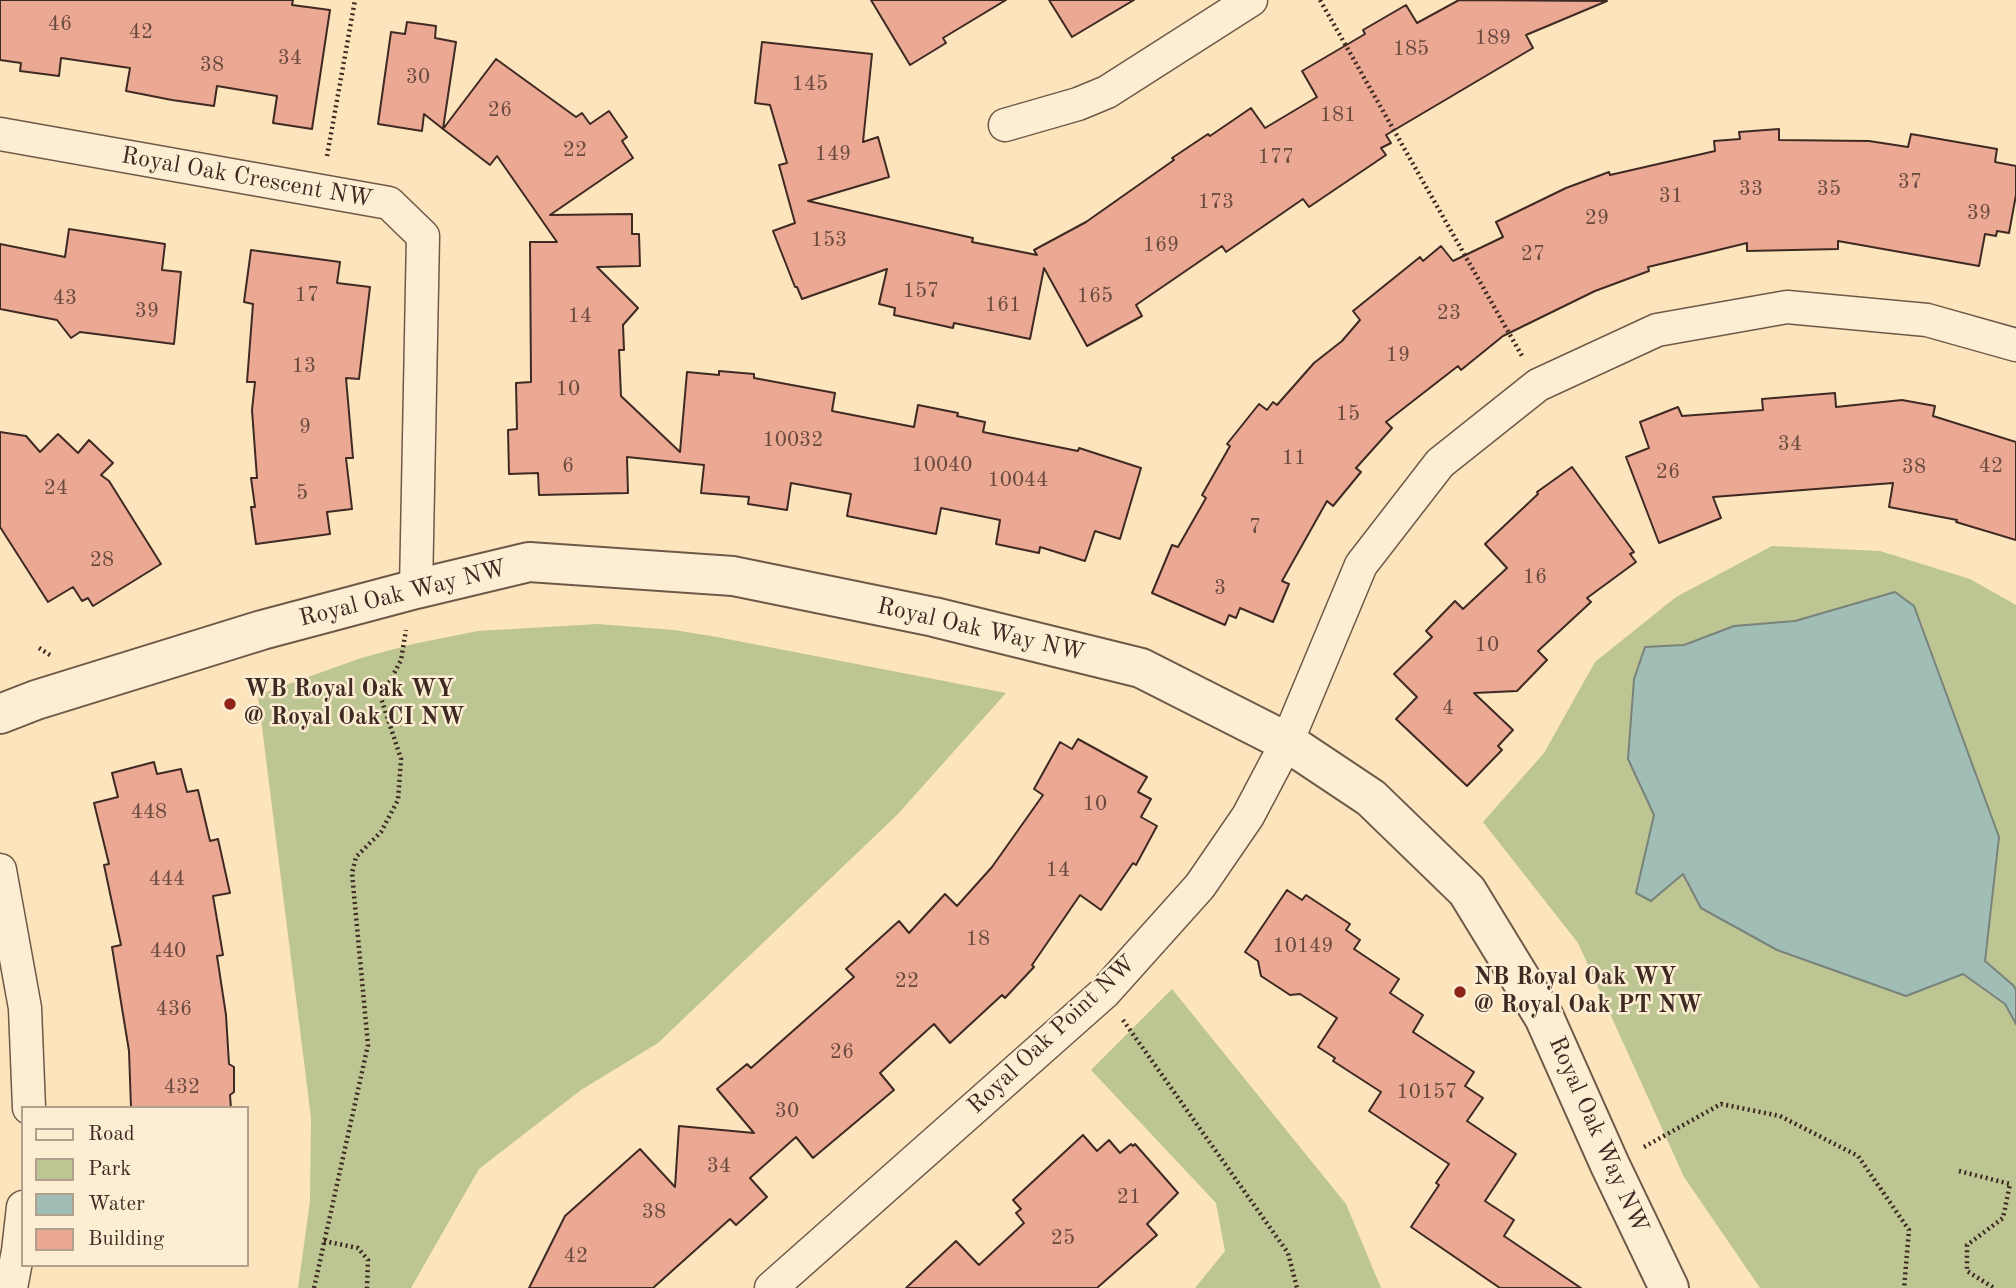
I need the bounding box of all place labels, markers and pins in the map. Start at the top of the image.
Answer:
place label: WB Royal Oak WY @ Royal Oak CI NW [244,676,465,732]
marker: WB Royal Oak WY @ Royal Oak CI NW [222,696,238,712]
place label: NB Royal Oak WY @ Royal Oak PT NW [1474,964,1702,1020]
marker: NB Royal Oak WY @ Royal Oak PT NW [1452,984,1468,1000]

